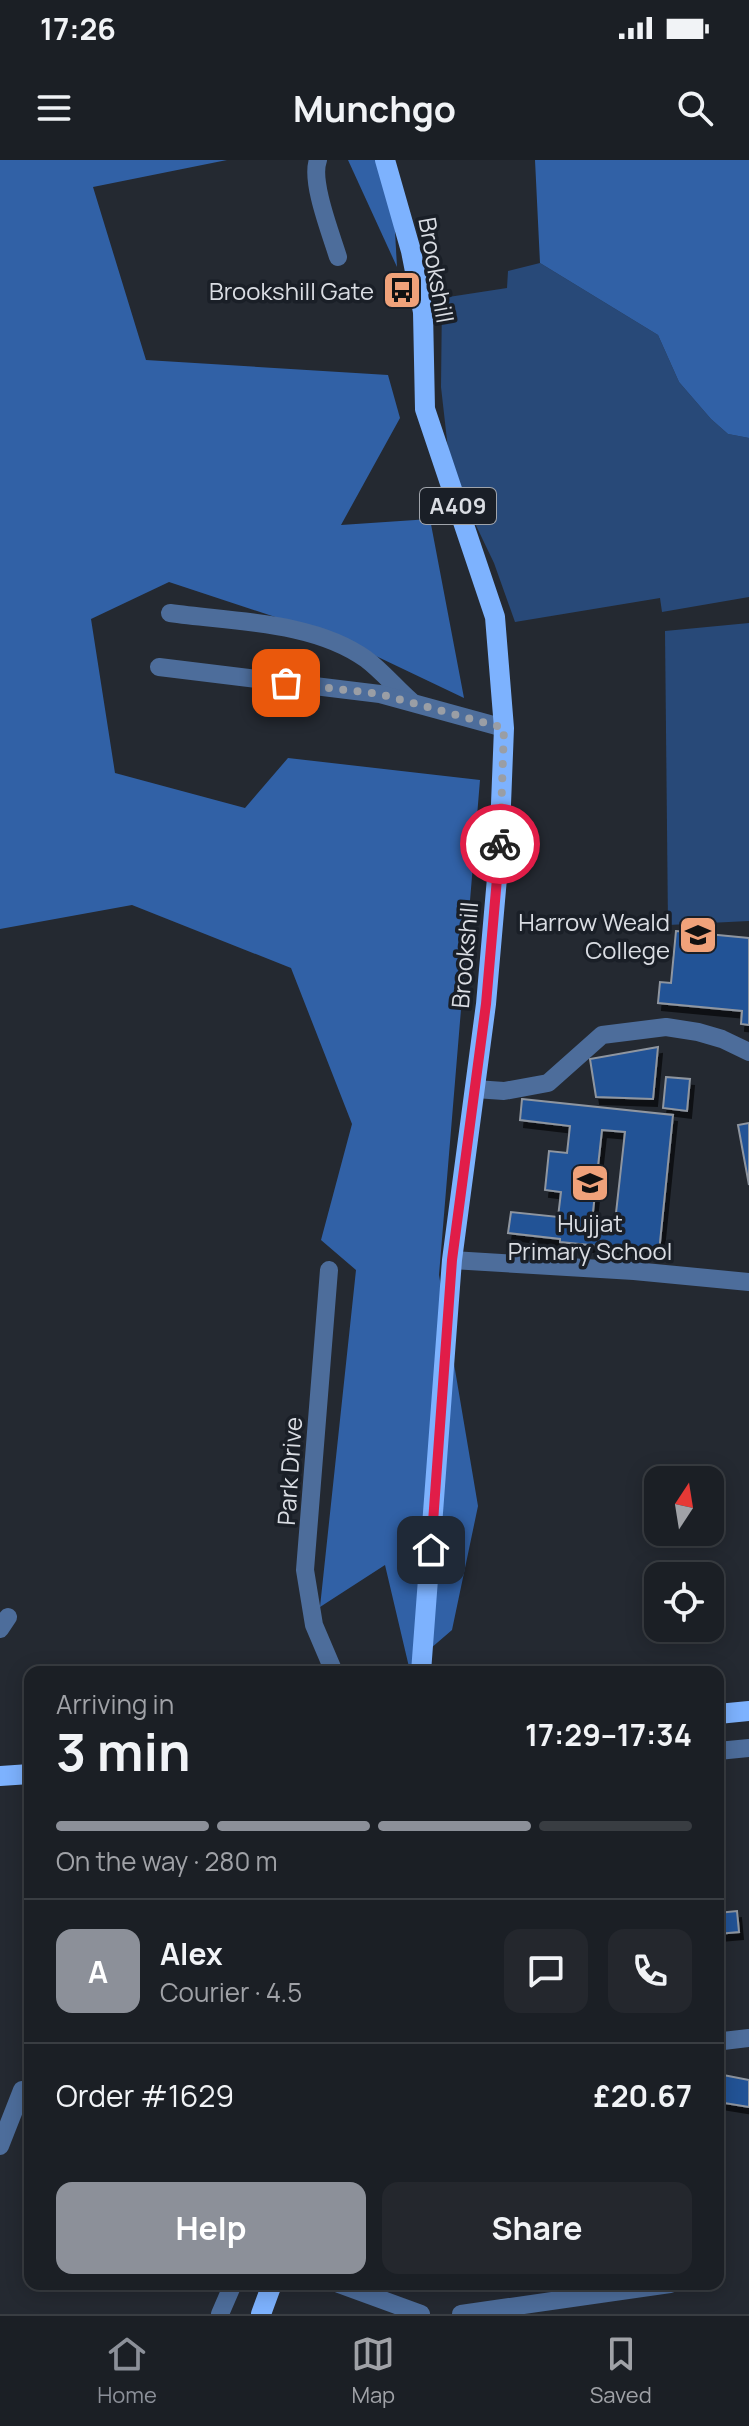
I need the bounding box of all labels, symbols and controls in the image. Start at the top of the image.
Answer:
text: 17:26 [40,8,116,49]
text: Munchgo [293,84,456,133]
icon: menu [32,86,76,130]
icon: search [673,86,717,130]
street label: Brookshill [411,215,463,325]
bus stop icon: Brookshill Gate [381,269,423,311]
place label: Brookshill Gate [209,274,374,307]
road number: A409 [420,488,496,524]
pin [252,649,320,717]
icon: bag [264,661,308,705]
courier [460,804,540,884]
icon: bike [478,822,522,866]
street label: Brookshill [443,900,485,1010]
place label: Harrow Weald College [518,905,670,966]
school or university icon: Harrow Weald College [677,914,719,956]
school or university icon: Hujjat Primary School [569,1162,611,1204]
place label: Hujjat Primary School [508,1206,672,1267]
street label: Park Drive [269,1416,309,1526]
north arrow [644,1466,724,1546]
map controls [644,1466,724,1642]
pin [397,1516,465,1584]
icon: home [409,1528,453,1572]
button: locate [644,1562,724,1642]
text: Arriving in [56,1686,174,1722]
text: 17:29–17:34 [525,1714,692,1755]
text: 3 min [56,1716,191,1787]
text: On the way · 280 m [56,1843,278,1879]
button: chat [504,1929,588,2013]
button: phone [608,1929,692,2013]
text: Alex [160,1933,223,1974]
text: A [88,1951,108,1992]
text: Courier · 4.5 [160,1974,302,2010]
text: Order #1629 [56,2075,234,2116]
text: £20.67 [594,2075,692,2116]
button: Help [56,2182,366,2274]
button: Share [382,2182,692,2274]
tab: Home [97,2332,157,2410]
tab: Map [351,2332,395,2410]
tab: Saved [590,2332,652,2410]

